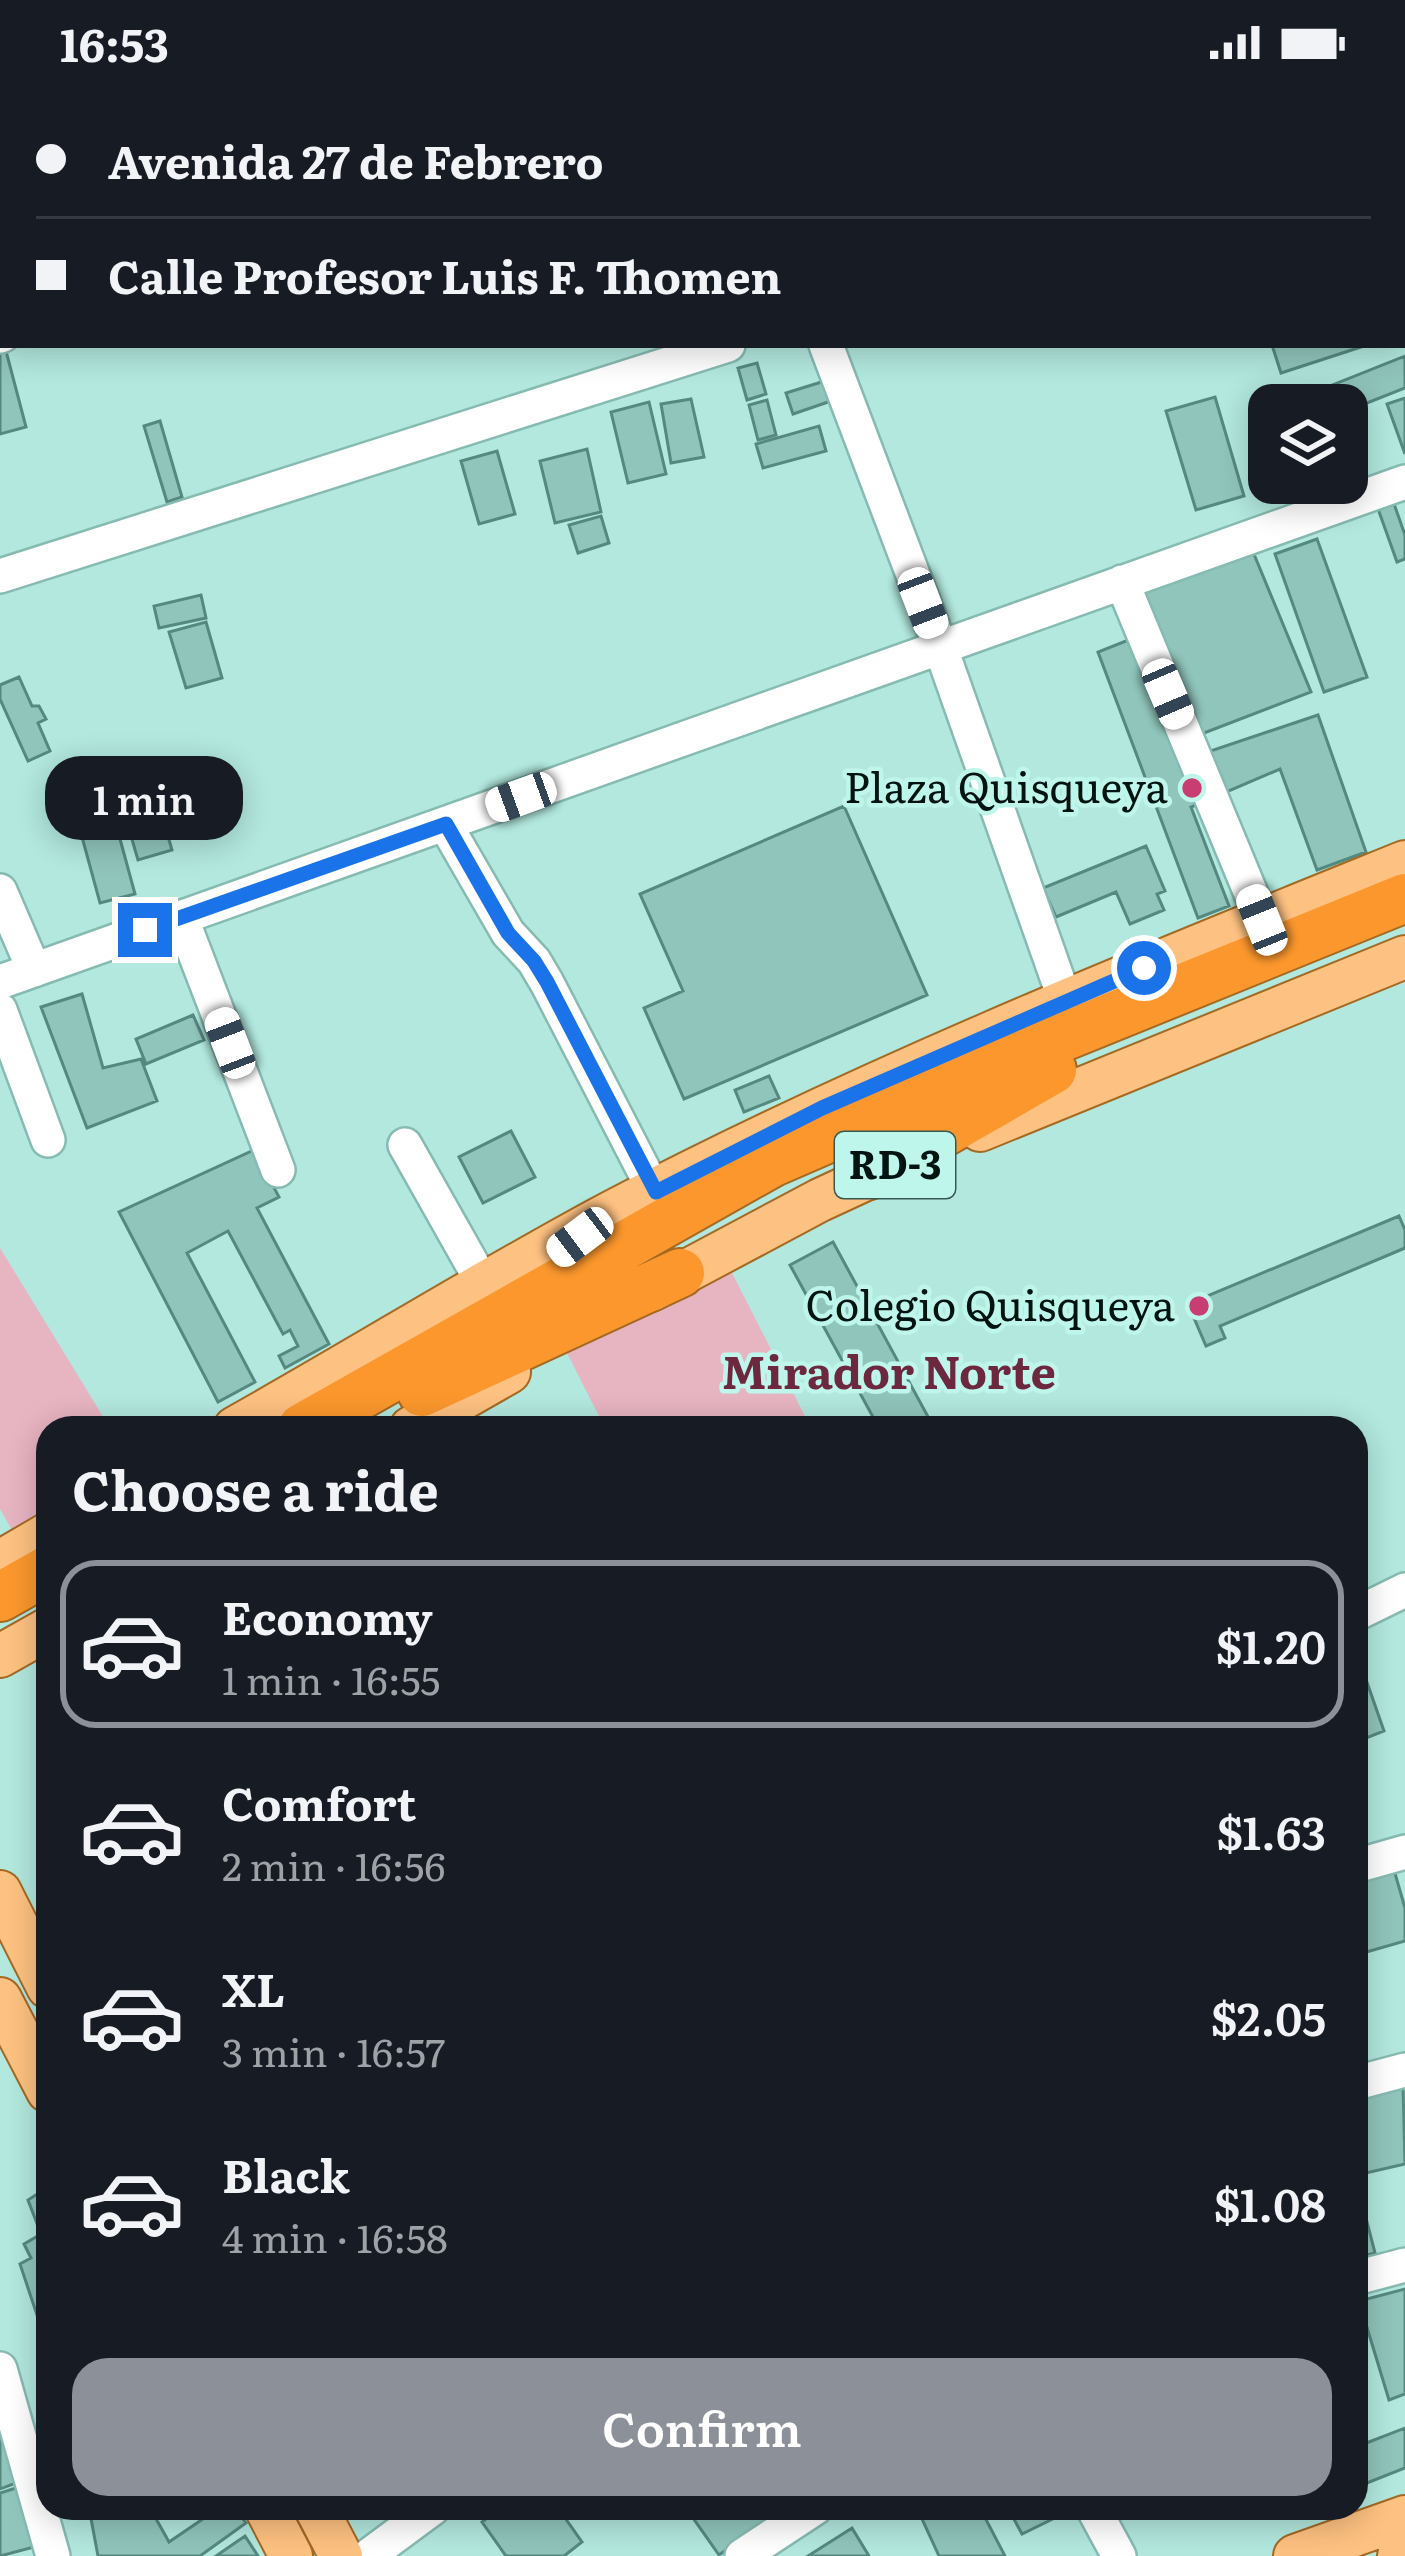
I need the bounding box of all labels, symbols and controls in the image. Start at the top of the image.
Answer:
text: 16:53 [60,9,169,76]
text: Avenida 27 de Febrero [108,126,603,193]
text: Calle Profesor Luis F. Thomen [108,241,781,308]
map controls [1248,384,1368,504]
button: layers [1248,384,1368,504]
car [893,563,953,643]
car [1137,654,1199,734]
place label: Plaza Quisqueya [844,754,1168,816]
callout: 1 min [46,756,244,840]
car [481,768,561,826]
text: 1 min [93,769,195,827]
marker: Plaza Quisqueya [1179,775,1205,801]
car [1232,880,1292,960]
route end [118,903,172,957]
route start [1117,941,1171,995]
car [200,1003,260,1083]
road number: RD-3 [835,1132,955,1198]
car [540,1201,620,1273]
place label: Colegio Quisqueya [805,1272,1175,1334]
marker: Colegio Quisqueya [1186,1293,1212,1319]
district label: Mirador Norte [722,1336,1056,1403]
text: Choose a ride [72,1447,439,1528]
text: Economy [222,1582,433,1649]
icon: car [78,1590,186,1698]
text: $1.20 [1216,1611,1326,1678]
text: 1 min · 16:55 [222,1649,440,1707]
text: Comfort [222,1768,416,1835]
icon: car [78,1776,186,1884]
text: $1.63 [1216,1797,1326,1864]
text: 2 min · 16:56 [222,1835,445,1893]
text: XL [222,1954,285,2021]
icon: car [78,1962,186,2070]
text: $2.05 [1211,1983,1326,2050]
text: 3 min · 16:57 [222,2021,445,2079]
text: Black [222,2140,350,2207]
icon: car [78,2148,186,2256]
text: $1.08 [1214,2169,1326,2236]
text: 4 min · 16:58 [222,2207,448,2265]
button: Confirm [72,2358,1332,2496]

